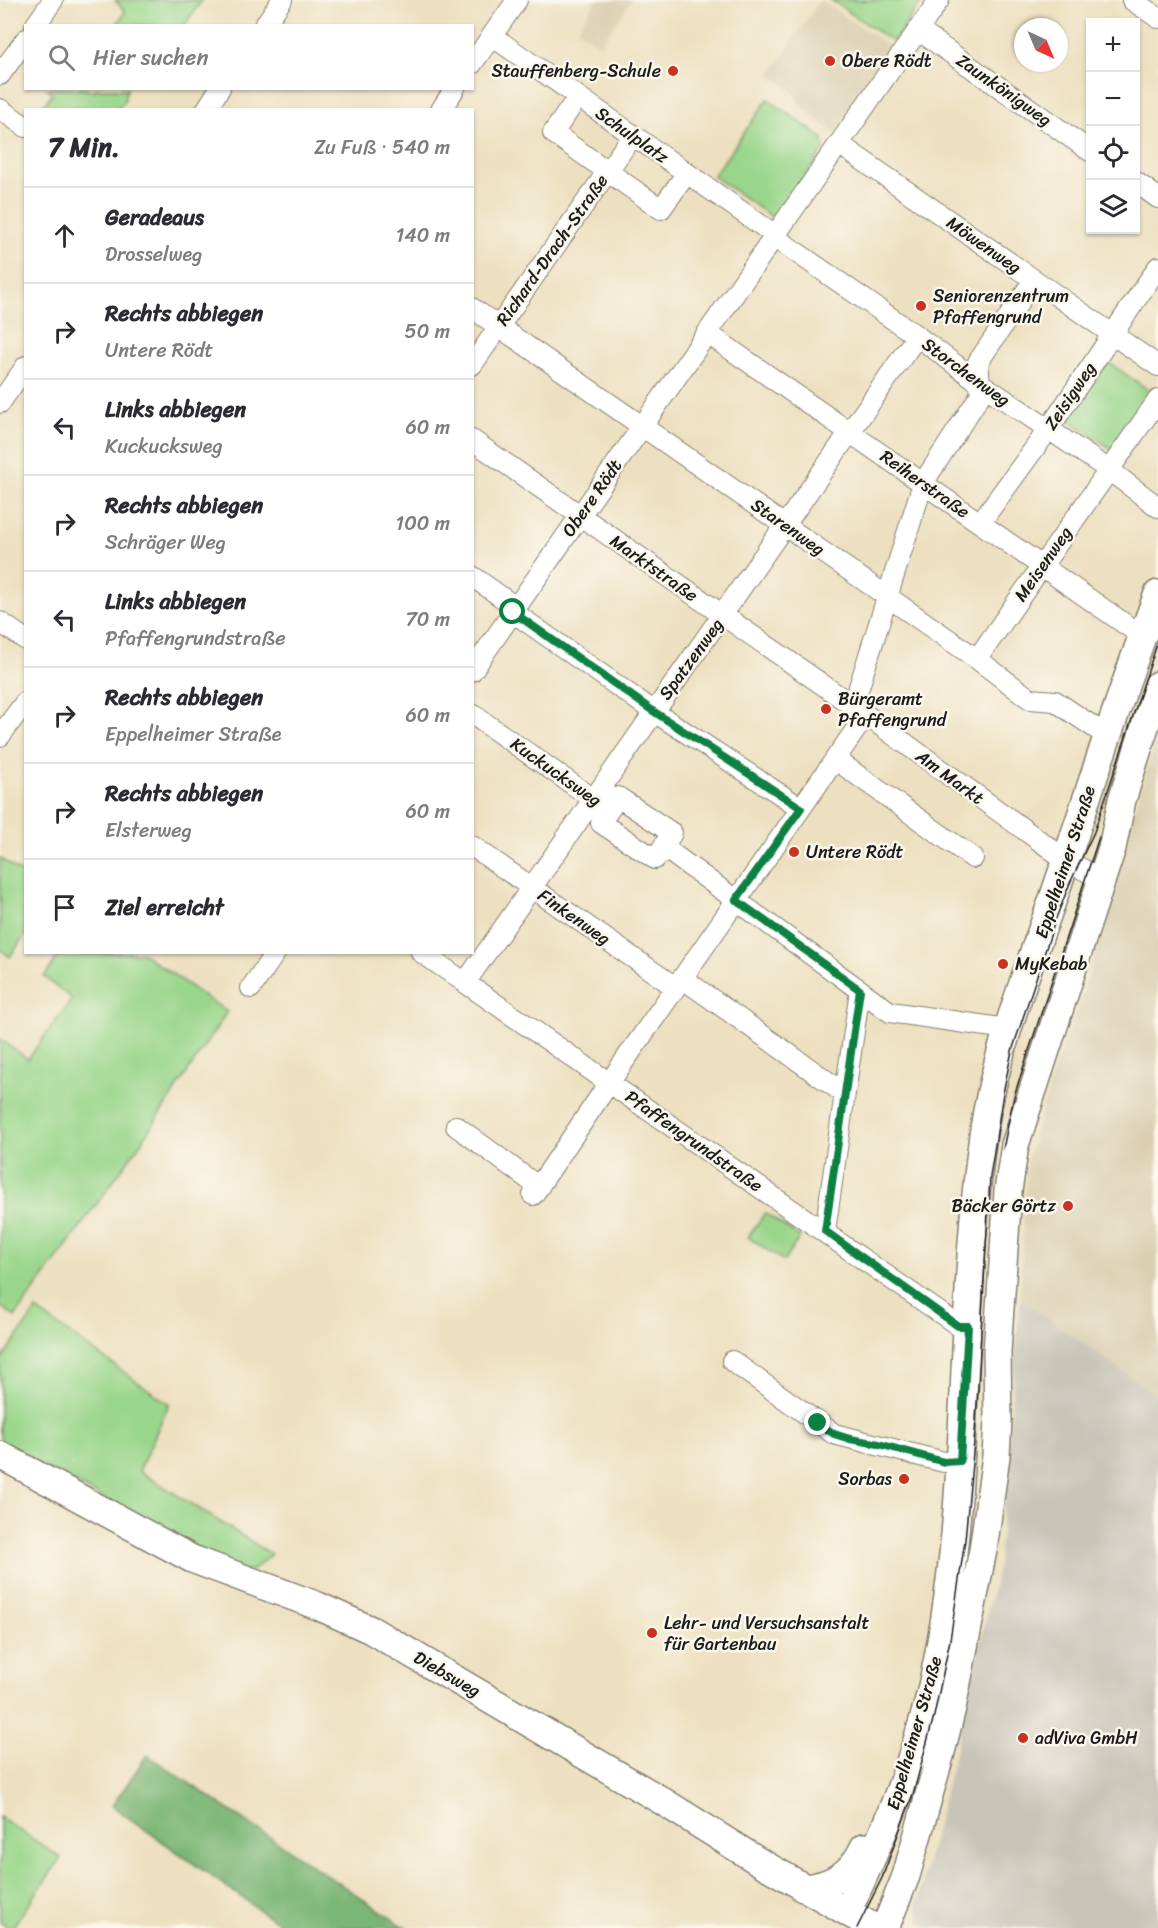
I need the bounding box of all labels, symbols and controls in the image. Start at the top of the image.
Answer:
north arrow [1014,18,1068,72]
map controls [1086,18,1140,234]
button: + [1086,18,1140,72]
search box [24,24,474,90]
text: Hier suchen [93,38,208,77]
icon: search [45,41,78,74]
place label: Obere Rödt [842,45,932,77]
street label: Zaunkönigweg [949,45,1059,135]
marker: Obere Rödt [823,54,837,68]
place label: Stauffenberg-Schule [491,55,661,87]
marker: Stauffenberg-Schule [666,64,680,78]
button: − [1086,72,1140,126]
street label: Schulplatz [588,98,676,172]
text: 7 Min. [48,124,120,170]
button: locate [1086,126,1140,180]
text: Zu Fuß · 540 m [314,130,450,165]
street label: Richard-Drach-Straße [487,167,617,333]
button: layers [1086,180,1140,234]
text: Geradeaus [105,198,204,237]
street label: Möwenweg [940,207,1028,283]
text: 140 m [396,218,450,253]
icon: ahead [48,219,81,252]
text: Drosselweg [105,237,202,272]
place label: Seniorenzentrum Pfaffengrund [933,280,1069,333]
text: Rechts abbiegen [105,294,263,333]
marker: Seniorenzentrum Pfaffengrund [914,299,928,313]
text: 50 m [405,314,450,349]
icon: right [48,315,81,348]
street label: Storchenweg [915,329,1017,415]
text: Untere Rödt [105,333,213,368]
street label: Zeisigweg [1035,355,1105,437]
text: Links abbiegen [105,390,246,429]
text: 60 m [405,410,450,445]
icon: left [48,411,81,444]
text: Kuckucksweg [105,429,223,464]
street label: Reiherstraße [873,441,977,527]
street label: Obere Rödt [553,452,631,544]
text: Rechts abbiegen [105,486,263,525]
street label: Starenweg [744,490,832,564]
text: 100 m [396,506,450,541]
icon: right [48,507,81,540]
street label: Meisenweg [1005,519,1081,609]
text: Schräger Weg [105,525,226,560]
street label: Marktstraße [603,526,705,610]
text: Links abbiegen [105,582,246,621]
route start [499,598,525,624]
text: 70 m [405,602,450,637]
icon: left [48,603,81,636]
street label: Spatzenweg [650,611,732,707]
text: Pfaffengrundstraße [105,621,285,656]
text: Rechts abbiegen [105,678,263,717]
place label: Bürgeramt Pfaffengrund [838,683,948,736]
text: 60 m [405,698,450,733]
icon: right [48,699,81,732]
marker: Bürgeramt Pfaffengrund [819,702,833,716]
text: Eppelheimer Straße [105,717,282,752]
street label: Kuckucksweg [503,729,609,815]
street label: Am Markt [908,740,991,813]
text: Rechts abbiegen [105,774,263,813]
street label: Eppelheimer Straße [1025,781,1105,942]
text: 60 m [405,794,450,829]
icon: right [48,795,81,828]
text: Elsterweg [105,813,192,848]
place label: Untere Rödt [806,836,904,868]
marker: Untere Rödt [787,845,801,859]
street label: Finkenweg [531,880,617,954]
text: Ziel erreicht [105,888,224,927]
icon: arrive [48,891,81,924]
place label: MyKebab [1015,948,1088,980]
marker: MyKebab [996,957,1010,971]
street label: Pfaffengrundstraße [618,1081,770,1201]
place label: Bäcker Görtz [952,1190,1056,1222]
marker: Bäcker Görtz [1061,1199,1075,1213]
route end [804,1409,830,1435]
place label: Sorbas [838,1463,893,1495]
marker: Sorbas [897,1472,911,1486]
place label: Lehr- und Versuchsanstalt für Gartenbau [664,1607,870,1660]
marker: Lehr- und Versuchsanstalt für Gartenbau [645,1626,659,1640]
street label: Diebsweg [407,1642,487,1706]
street label: Eppelheimer Straße [877,1652,951,1814]
place label: adViva GmbH [1035,1722,1138,1754]
marker: adViva GmbH [1016,1731,1030,1745]

